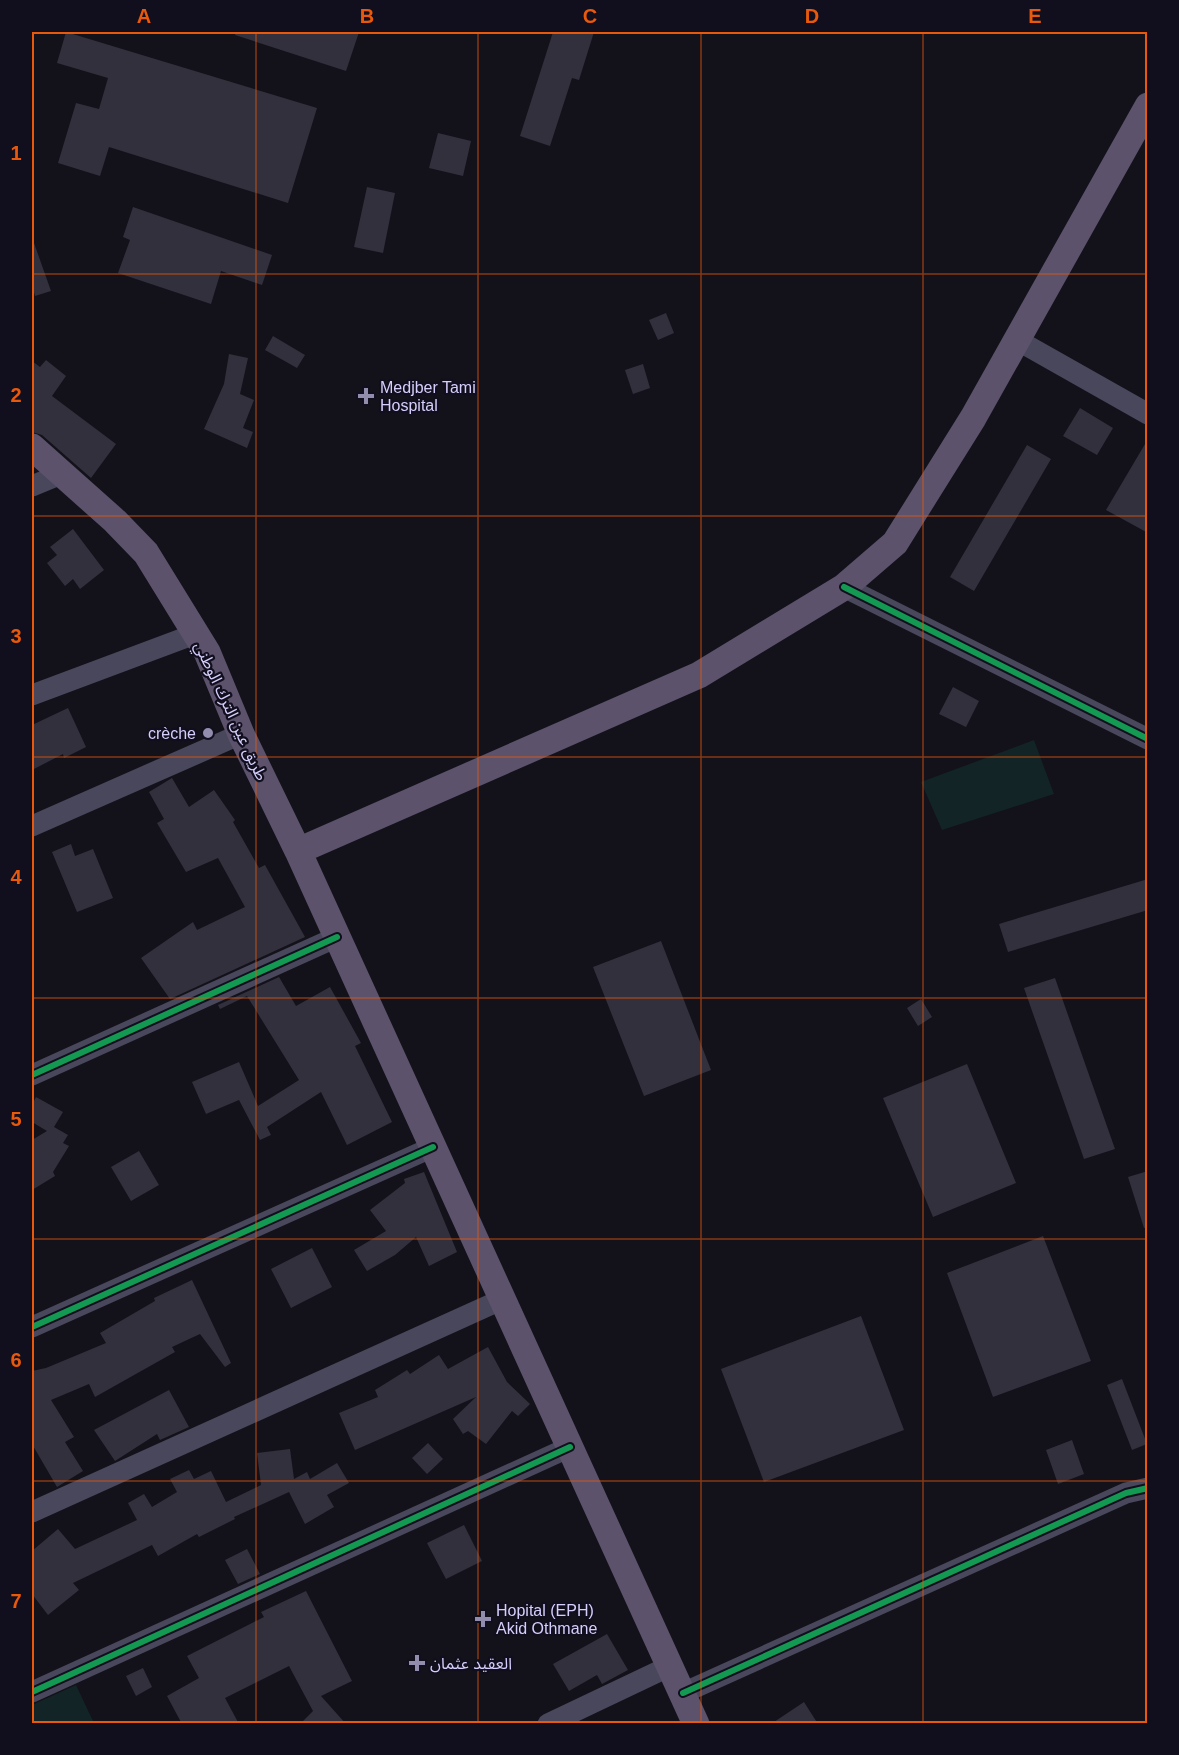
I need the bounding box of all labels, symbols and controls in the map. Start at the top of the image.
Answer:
text: A [137,5,151,27]
text: B [360,5,374,27]
text: C [583,5,597,27]
text: D [805,5,819,27]
text: E [1028,5,1042,27]
text: 1 [10,142,22,164]
place label: Medjber Tami Hospital [380,379,476,414]
text: 2 [10,384,22,406]
marker: Medjber Tami Hospital [357,387,375,405]
text: 3 [10,625,22,647]
street label: طريق عين الترك الوطني [188,639,271,785]
place label: crèche [148,725,196,742]
marker: crèche [201,726,215,740]
text: 4 [10,866,22,888]
text: 5 [10,1108,22,1130]
text: 6 [10,1349,22,1371]
text: 7 [10,1590,22,1612]
place label: Hopital (EPH) Akid Othmane [496,1602,597,1637]
marker: Hopital (EPH) Akid Othmane [474,1610,492,1628]
marker: العقيد عثمان [408,1654,426,1672]
place label: العقيد عثمان [430,1655,512,1673]

